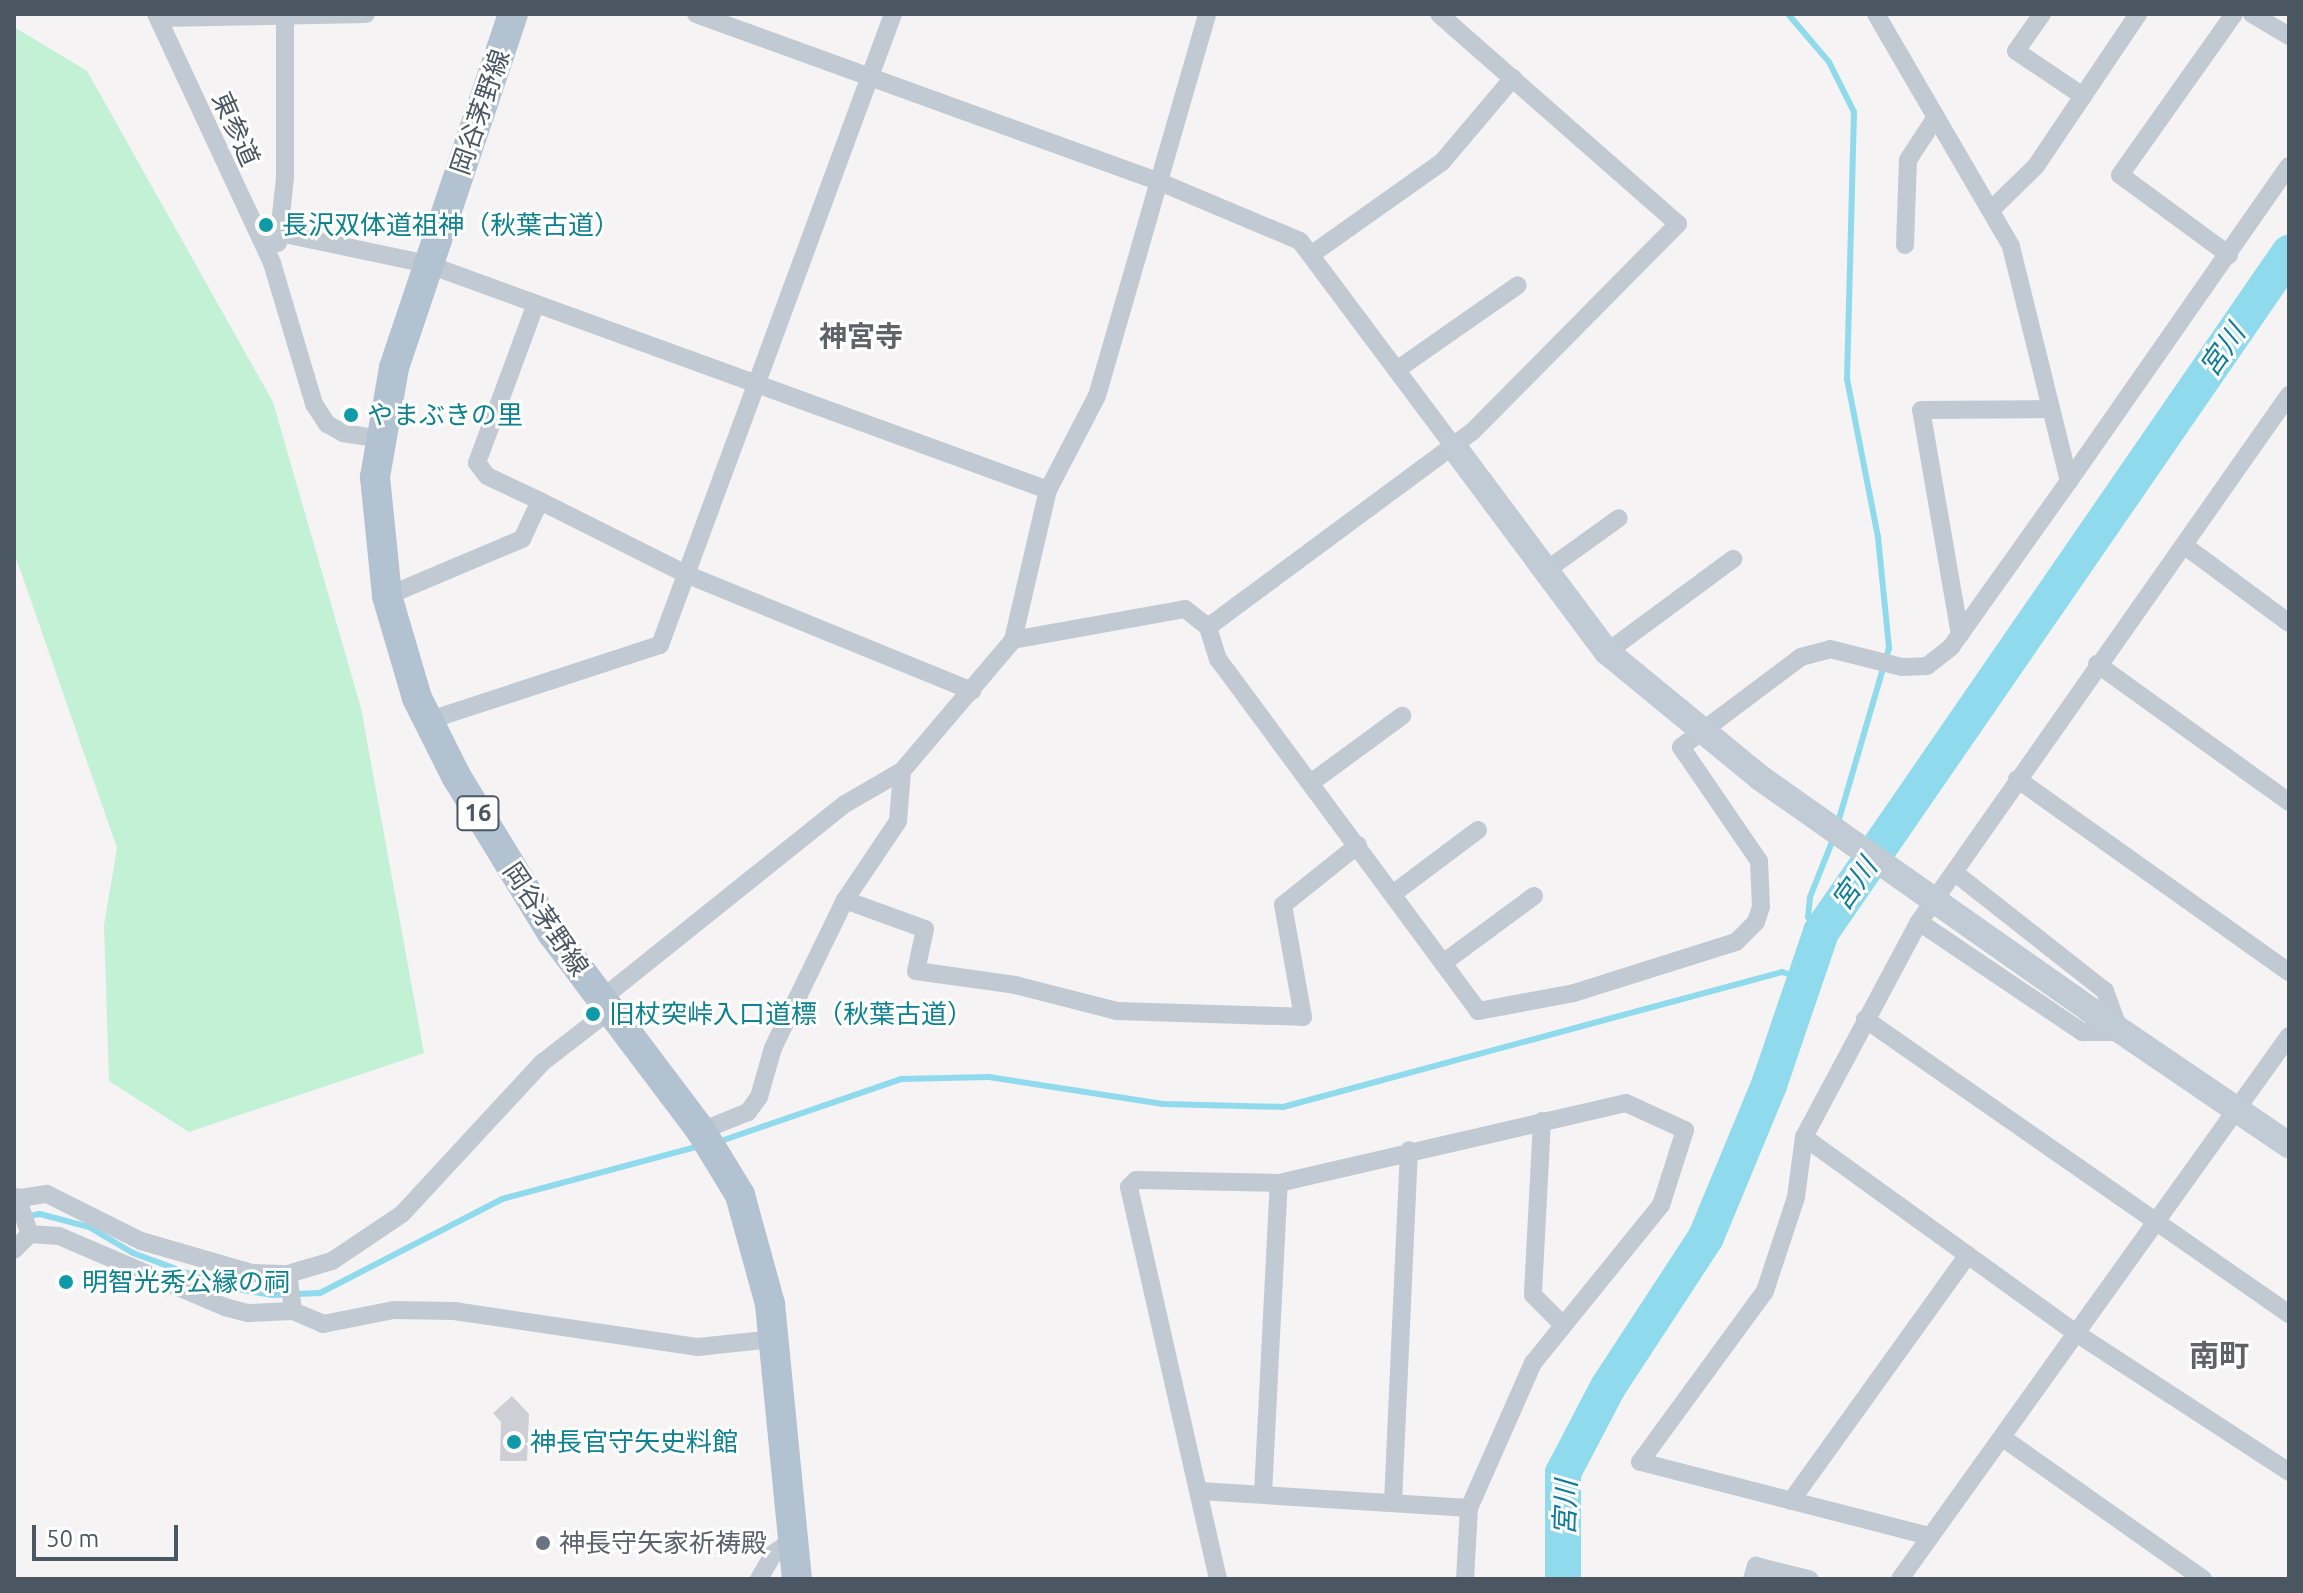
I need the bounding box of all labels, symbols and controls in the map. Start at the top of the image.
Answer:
street label: 岡谷茅野線 [444,45,516,179]
street label: 東参道 [206,87,266,171]
place label: 長沢双体道祖神（秋葉古道） [282,209,620,241]
marker: 長沢双体道祖神（秋葉古道） [257,216,275,234]
water label: 宮川 [2192,317,2252,383]
district label: 神宮寺 [819,319,903,353]
place label: やまぶきの里 [367,399,523,431]
marker: やまぶきの里 [342,406,360,424]
road number: 16 [456,793,500,833]
water label: 宮川 [1824,851,1884,917]
street label: 岡谷茅野線 [497,856,595,982]
place label: 旧杖突峠入口道標（秋葉古道） [609,998,973,1030]
marker: 旧杖突峠入口道標（秋葉古道） [584,1005,602,1023]
place label: 明智光秀公縁の祠 [82,1266,290,1298]
marker: 明智光秀公縁の祠 [57,1273,75,1291]
district label: 南町 [2189,1337,2249,1373]
place label: 神長官守矢史料館 [530,1426,738,1458]
marker: 神長官守矢史料館 [505,1433,523,1451]
water label: 宮川 [1547,1479,1583,1537]
scale bar [36,1509,182,1559]
text: 50 m [46,1525,99,1552]
place label: 神長守矢家祈祷殿 [559,1527,767,1559]
marker: 神長守矢家祈祷殿 [534,1534,552,1552]

